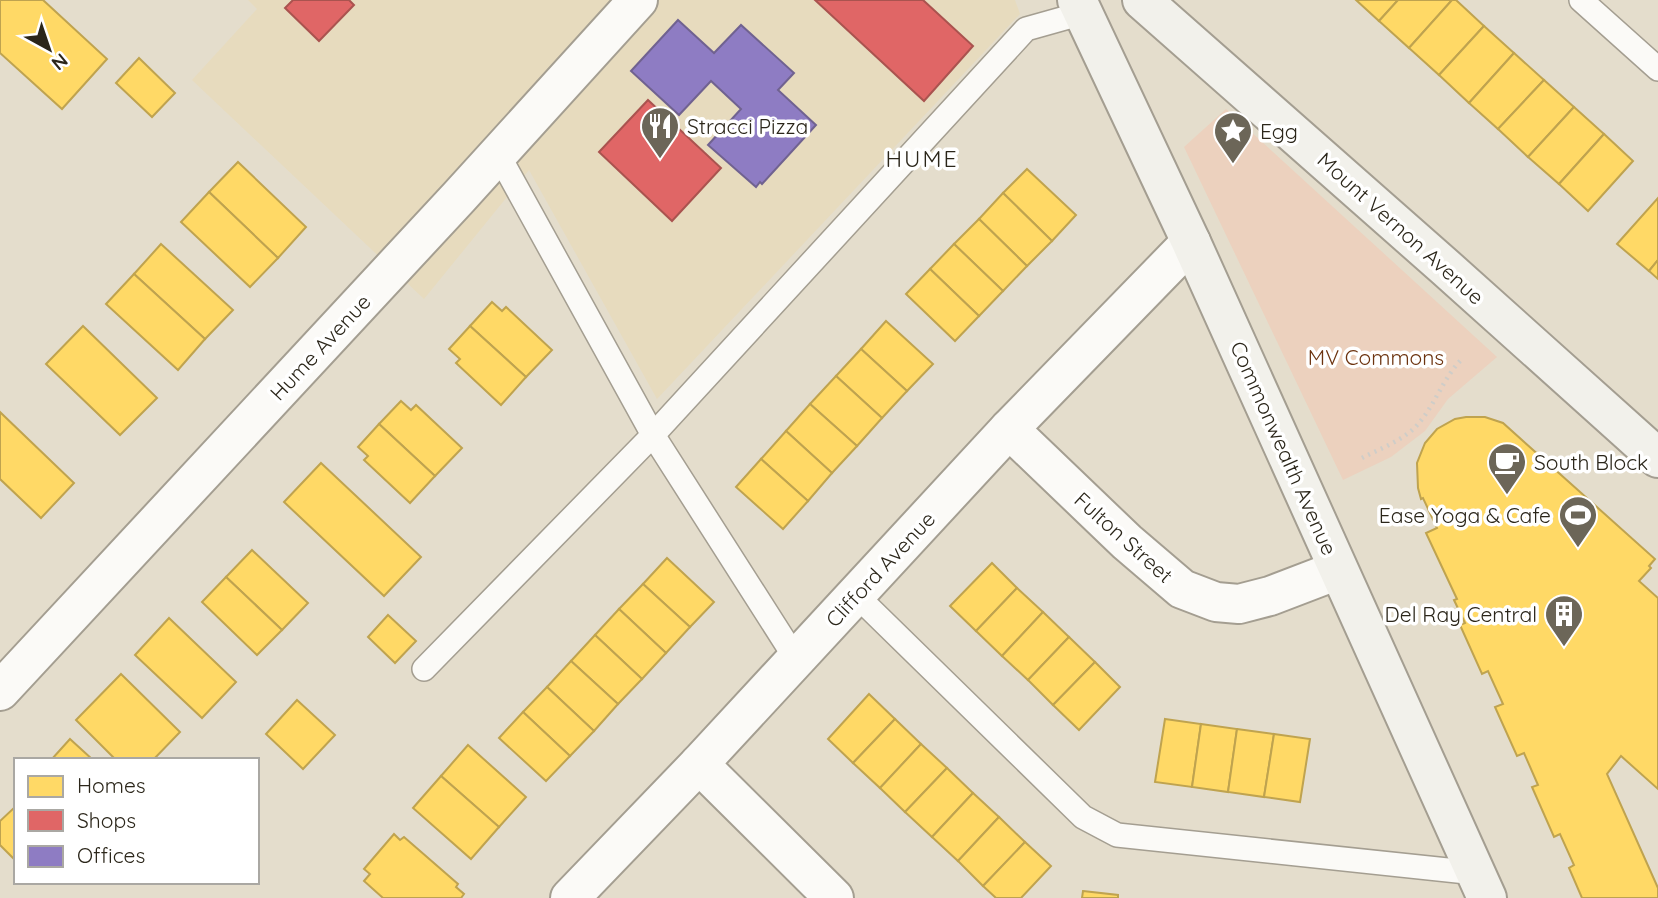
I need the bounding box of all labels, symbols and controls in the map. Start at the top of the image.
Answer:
north arrow [14,14,84,84]
text: N [47,48,73,76]
restaurant icon: Stracci Pizza [639,105,681,160]
place icon: Egg [1212,110,1254,165]
place label: Stracci Pizza [687,113,808,139]
place label: Egg [1260,118,1298,144]
district label: HUME [885,144,959,173]
street label: Mount Vernon Avenue [1312,146,1490,310]
street label: Hume Avenue [264,289,376,405]
street label: Commonwealth Avenue [1225,337,1343,559]
park label: MV Commons [1308,344,1444,370]
cafe icon: South Block [1486,441,1528,496]
place label: South Block [1534,449,1648,475]
street label: Fulton Street [1070,486,1178,588]
sports icon: Ease Yoga & Cafe [1557,494,1599,549]
place label: Ease Yoga & Cafe [1379,502,1551,528]
street label: Clifford Avenue [820,506,940,632]
building icon: Del Ray Central [1543,593,1585,648]
place label: Del Ray Central [1385,601,1537,627]
legend [14,758,259,884]
text: Homes [77,772,146,798]
text: Shops [77,807,136,833]
text: Offices [77,842,145,868]

